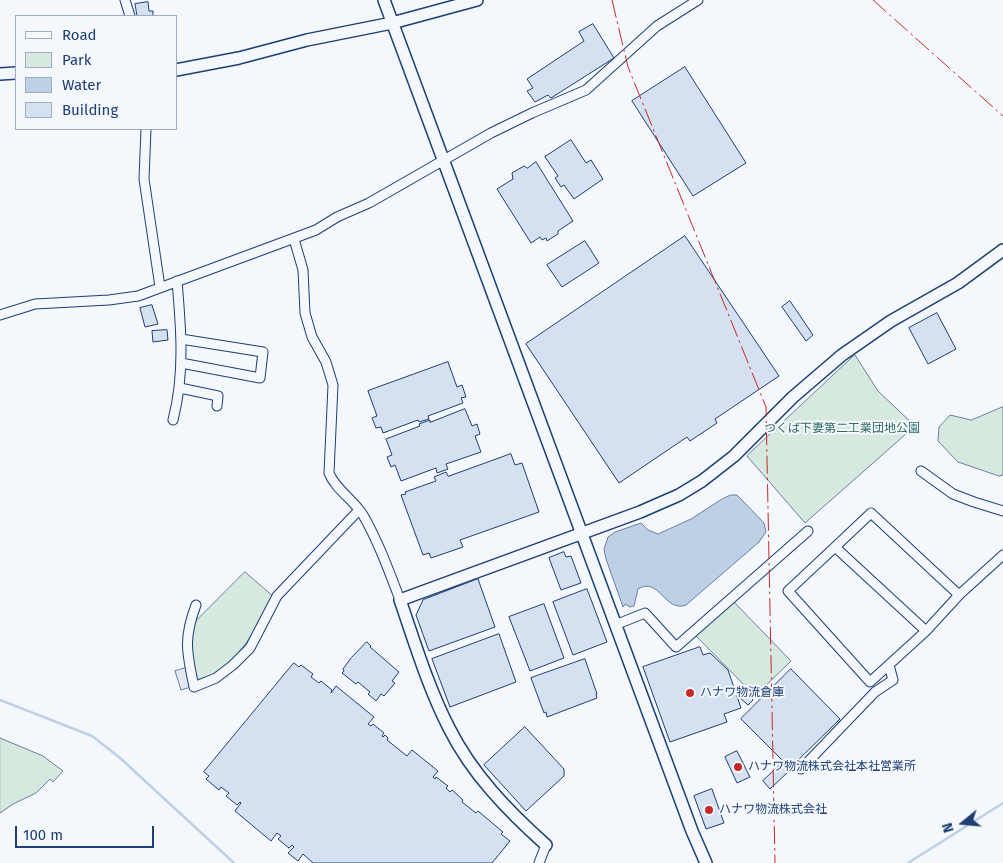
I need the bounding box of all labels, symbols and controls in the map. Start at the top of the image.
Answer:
legend [15,15,178,130]
text: Road [62,26,97,44]
text: Park [62,51,92,69]
text: Water [62,76,101,94]
text: Building [62,101,118,119]
park label: つくば下妻第二工業団地公園 [764,422,920,436]
place label: ハナワ物流倉庫 [700,686,784,700]
marker: ハナワ物流倉庫 [684,687,696,699]
place label: ハナワ物流株式会社本社営業所 [748,760,916,774]
marker: ハナワ物流株式会社本社営業所 [732,761,744,773]
north arrow [938,798,988,848]
place label: ハナワ物流株式会社 [719,803,827,817]
marker: ハナワ物流株式会社 [703,804,715,816]
scale bar [18,816,156,848]
text: N [939,821,958,834]
text: 100 m [23,826,63,844]

